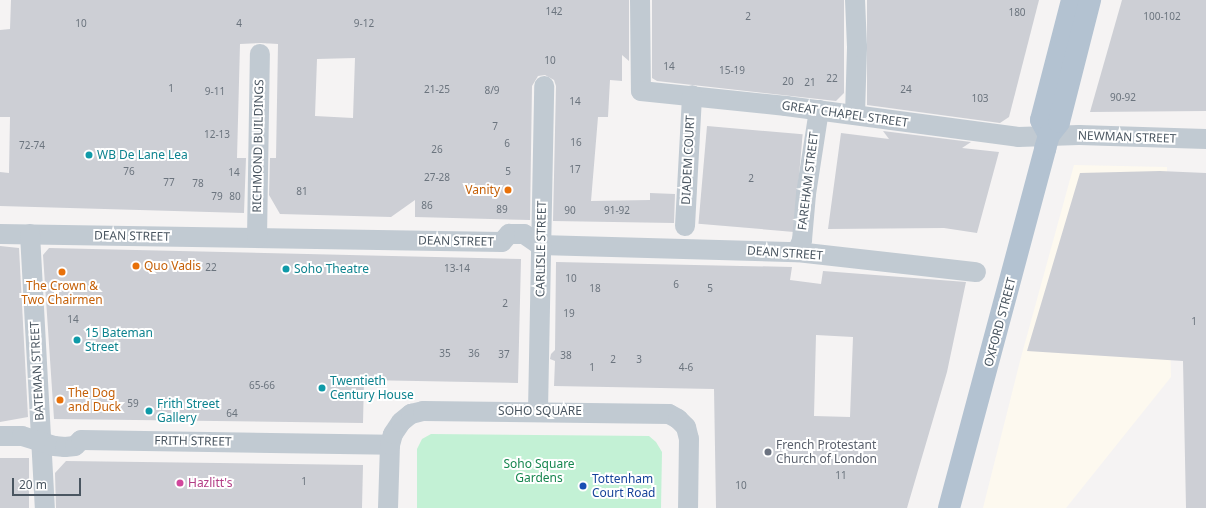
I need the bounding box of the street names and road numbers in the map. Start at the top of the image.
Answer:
street label: RICHMOND BUILDINGS [250,79,266,213]
street label: GREAT CHAPEL STREET [781,98,909,130]
street label: DIADEM COURT [678,115,698,205]
street label: NEWMAN STREET [1078,128,1176,146]
street label: FAREHAM STREET [795,131,821,231]
street label: CARLISLE STREET [533,201,549,297]
street label: DEAN STREET [94,228,170,244]
street label: DEAN STREET [418,233,494,249]
street label: DEAN STREET [747,243,823,263]
street label: OXFORD STREET [981,276,1019,368]
street label: BATEMAN STREET [27,321,47,421]
street label: SOHO SQUARE [498,404,582,418]
street label: FRITH STREET [154,433,232,449]

